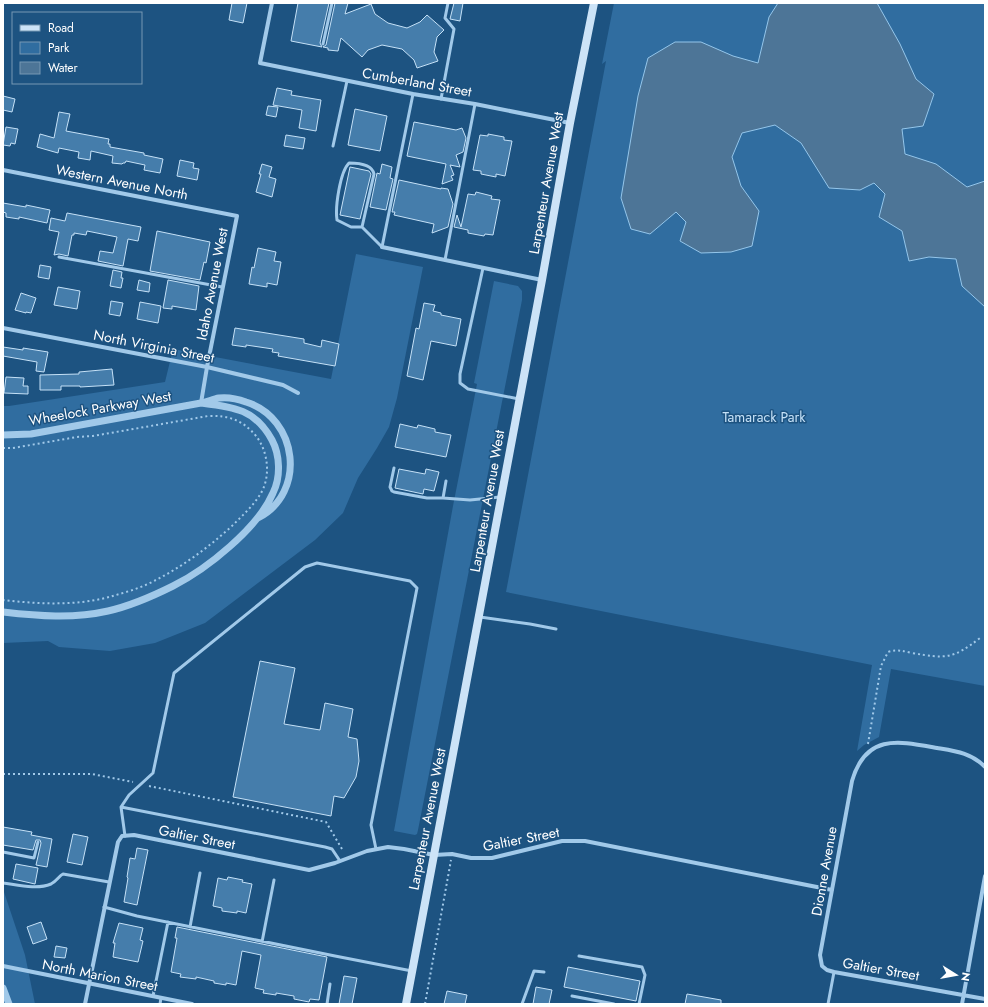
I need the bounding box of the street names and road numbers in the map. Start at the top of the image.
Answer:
street label: Cumberland Street [361,63,474,102]
street label: Larpenteur Avenue West [524,110,568,256]
street label: Western Avenue North [54,159,190,205]
street label: Idaho Avenue West [191,225,233,342]
street label: North Virginia Street [92,324,217,368]
street label: Wheelock Parkway West [27,386,173,430]
street label: Larpenteur Avenue West [465,428,509,574]
street label: Larpenteur Avenue West [403,746,451,892]
street label: Galtier Street [157,820,238,854]
street label: Galtier Street [481,822,562,856]
street label: Dionne Avenue [806,825,842,917]
street label: Galtier Street [841,952,921,986]
street label: North Marion Street [41,954,160,996]

